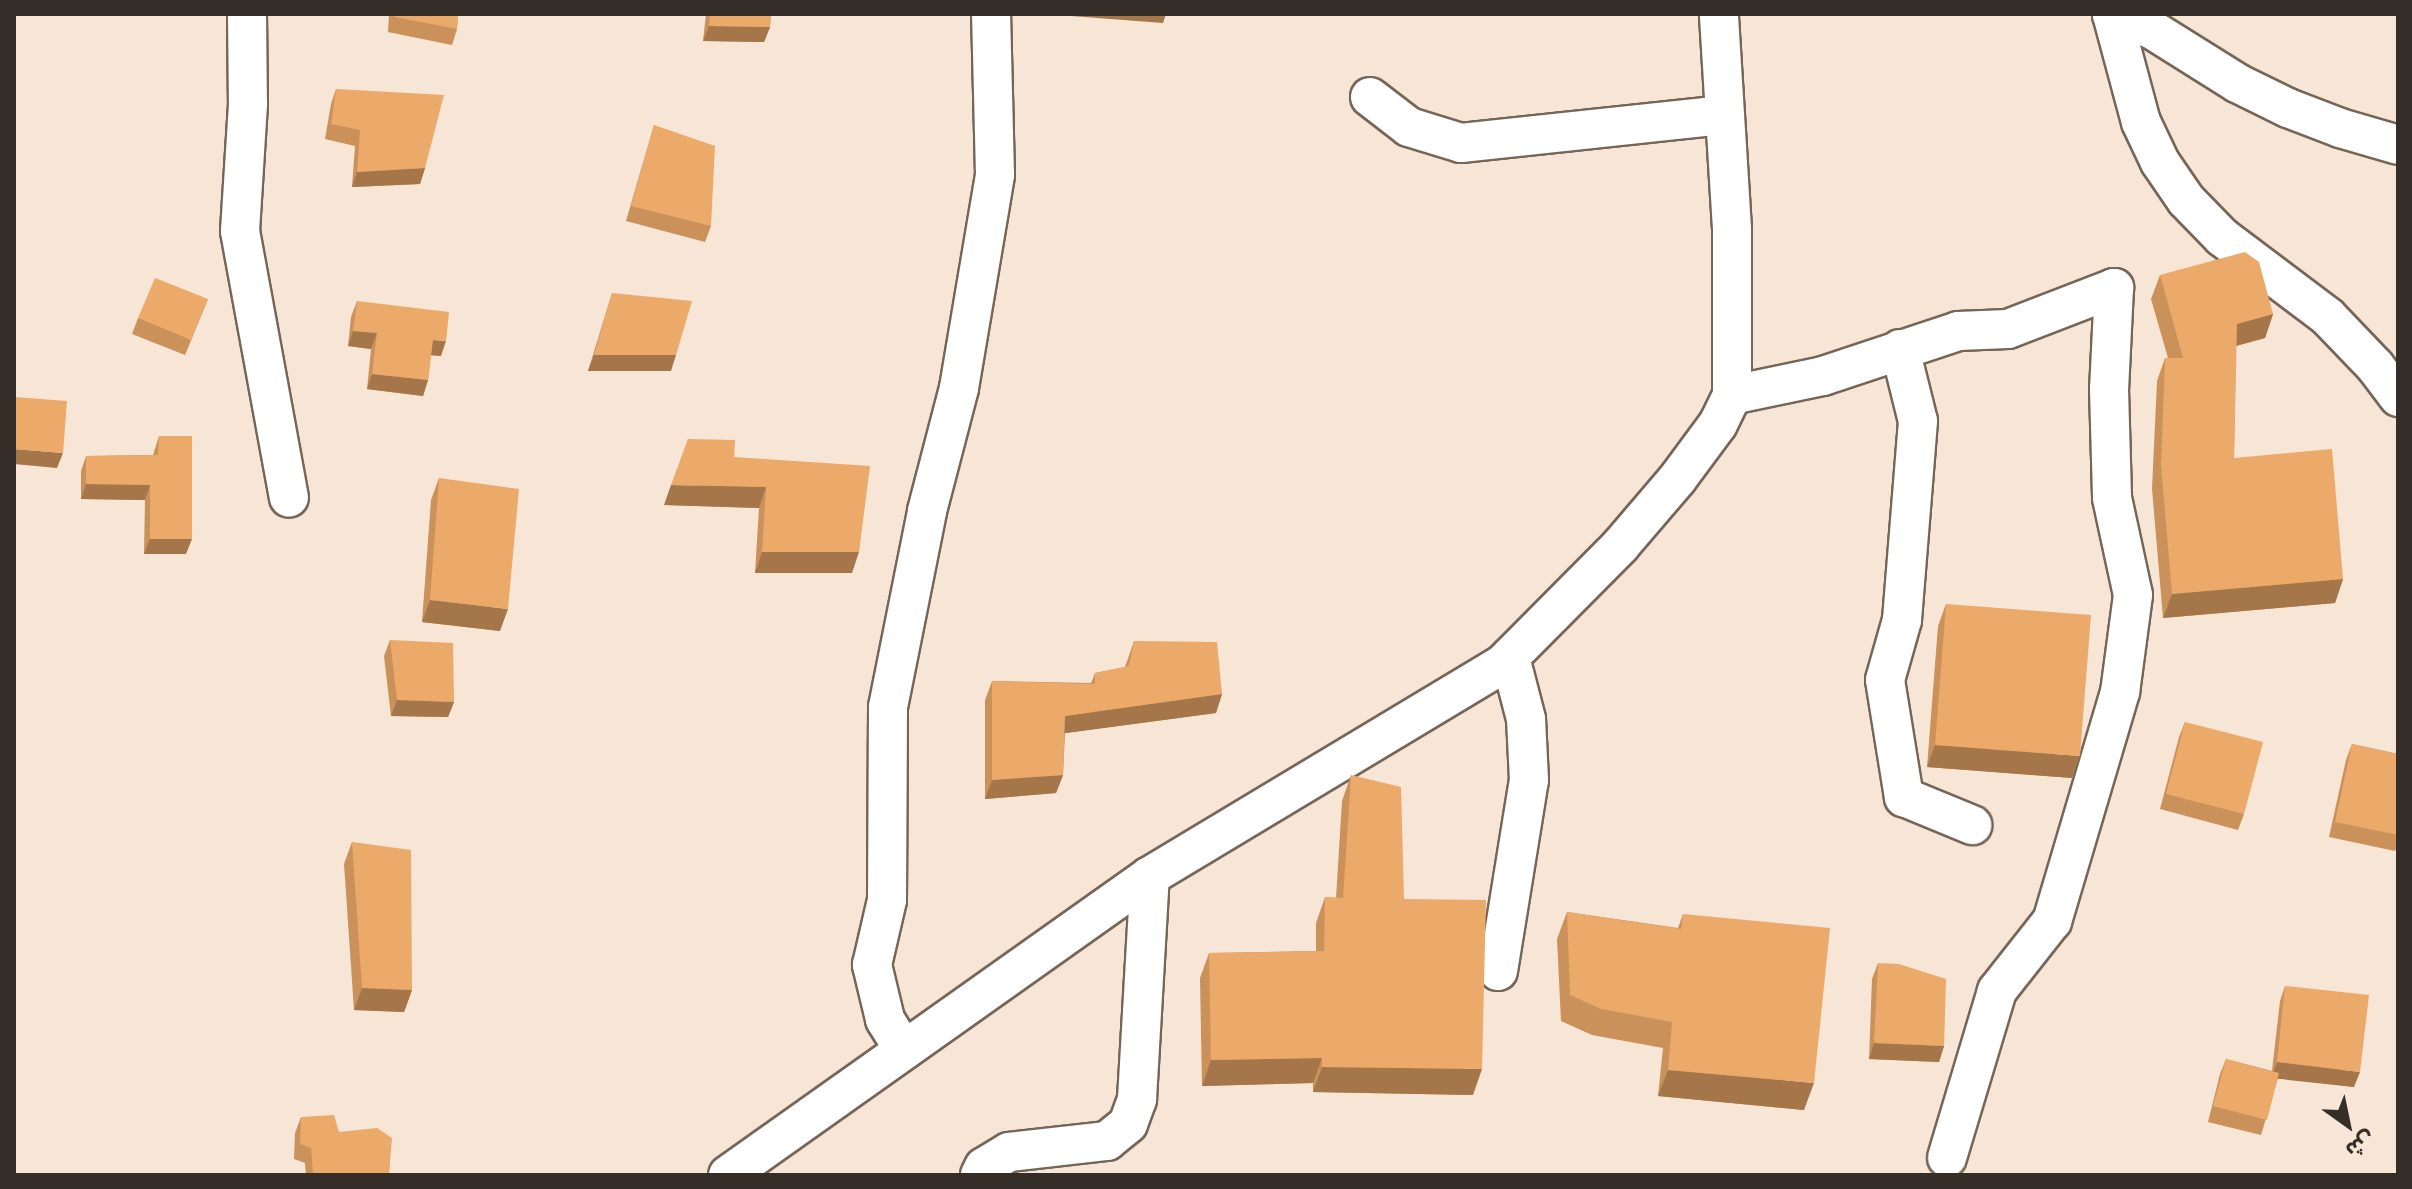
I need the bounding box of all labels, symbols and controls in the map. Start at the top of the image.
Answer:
north arrow [2308,1085,2388,1165]
text: ش [2341,1126,2381,1164]

